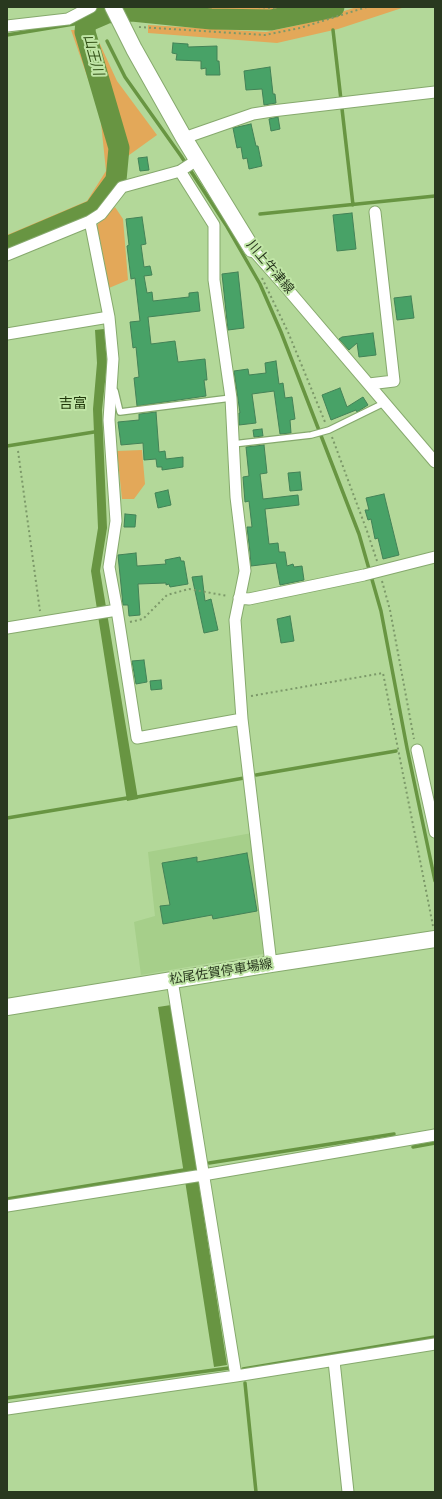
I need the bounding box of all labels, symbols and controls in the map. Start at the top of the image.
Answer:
water label: 山王川 [79,33,107,77]
street label: 川上牛津線 [243,237,297,297]
district label: 吉富 [59,396,87,412]
street label: 松尾佐賀停車場線 [168,956,274,988]

